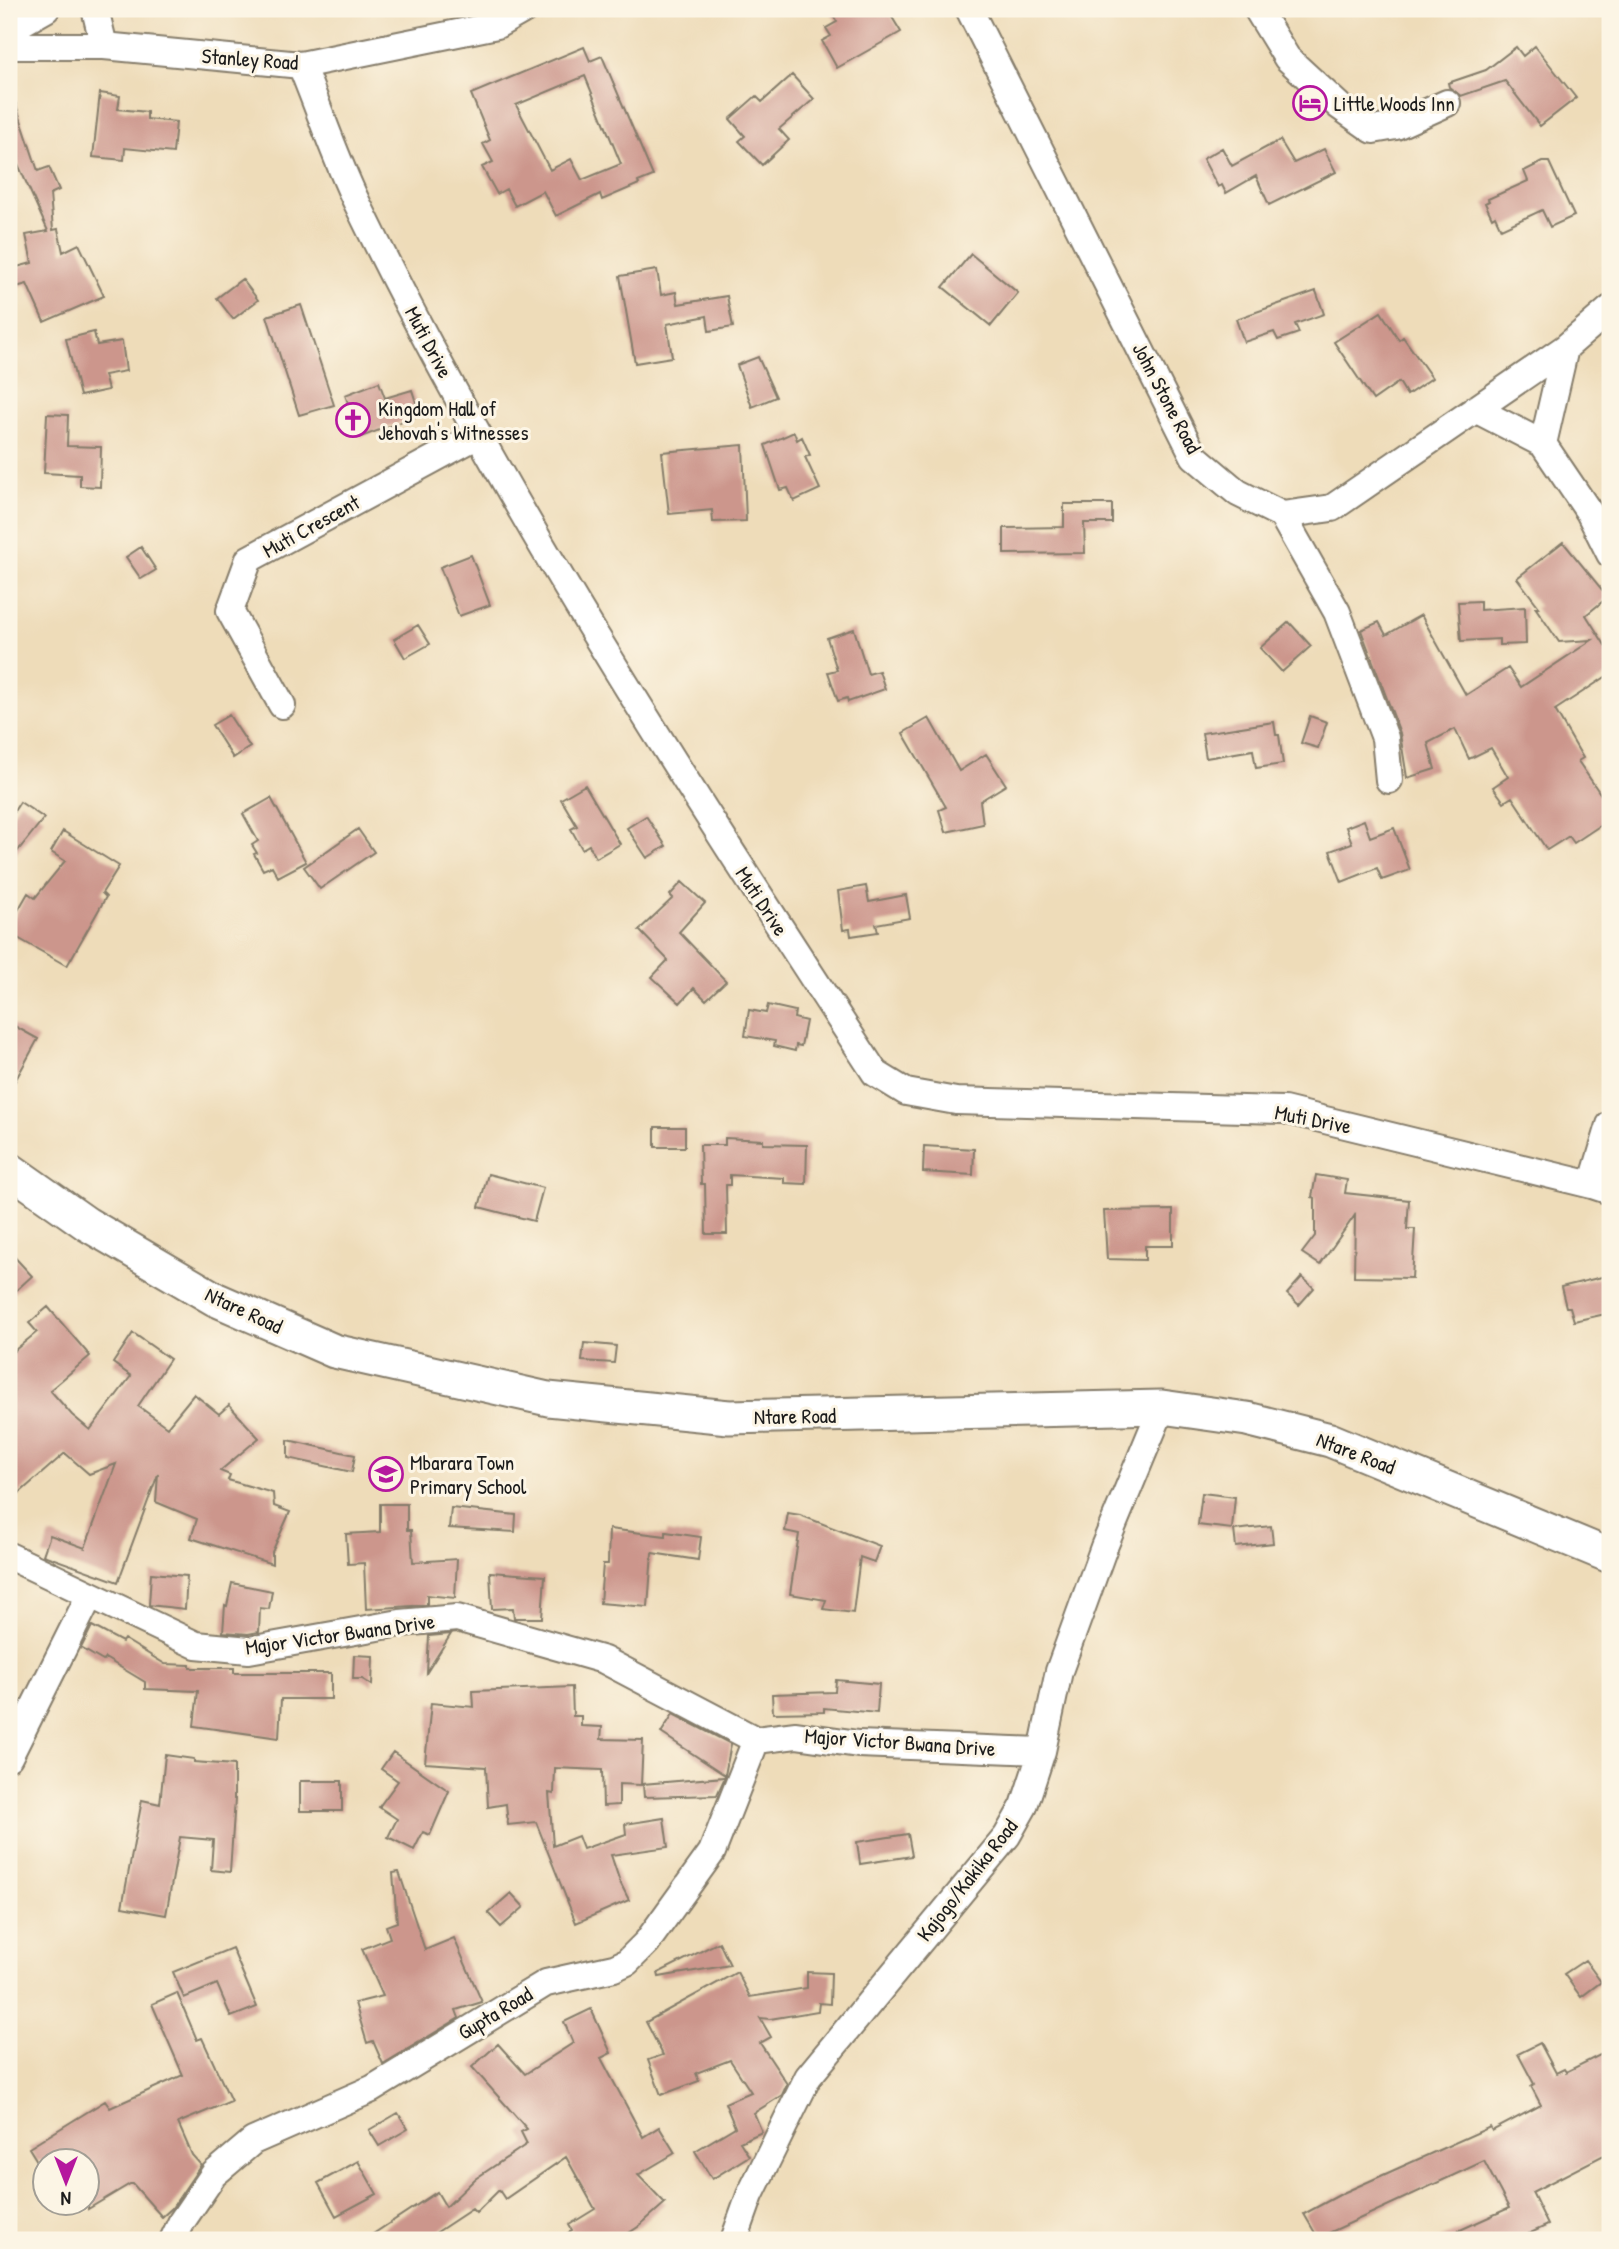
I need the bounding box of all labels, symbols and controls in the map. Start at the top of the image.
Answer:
street label: Stanley Road [201,41,299,77]
hotel icon: Little Woods Inn [1291,84,1329,122]
place label: Little Woods Inn [1334,89,1455,118]
street label: Muti Drive [398,301,460,383]
street label: John Stone Road [1126,337,1208,459]
place label: Kingdom Hall of Jehovah's Witnesses [378,394,529,447]
church icon: Kingdom Hall of Jehovah's Witnesses [334,401,372,439]
street label: Muti Crescent [257,487,365,565]
street label: Muti Drive [729,861,795,941]
street label: Muti Drive [1272,1097,1354,1141]
street label: Ntare Road [201,1279,287,1341]
street label: Ntare Road [754,1401,836,1431]
street label: Ntare Road [1312,1425,1400,1481]
place label: Mbarara Town Primary School [410,1448,527,1501]
school or university icon: Mbarara Town Primary School [367,1455,405,1493]
street label: Major Victor Bwana Drive [243,1606,437,1662]
street label: Major Victor Bwana Drive [804,1721,996,1763]
street label: Kajogo/Kakika Road [910,1813,1024,1947]
street label: Gupta Road [452,1979,538,2047]
north arrow [32,2148,102,2218]
text: N [61,2186,71,2212]

